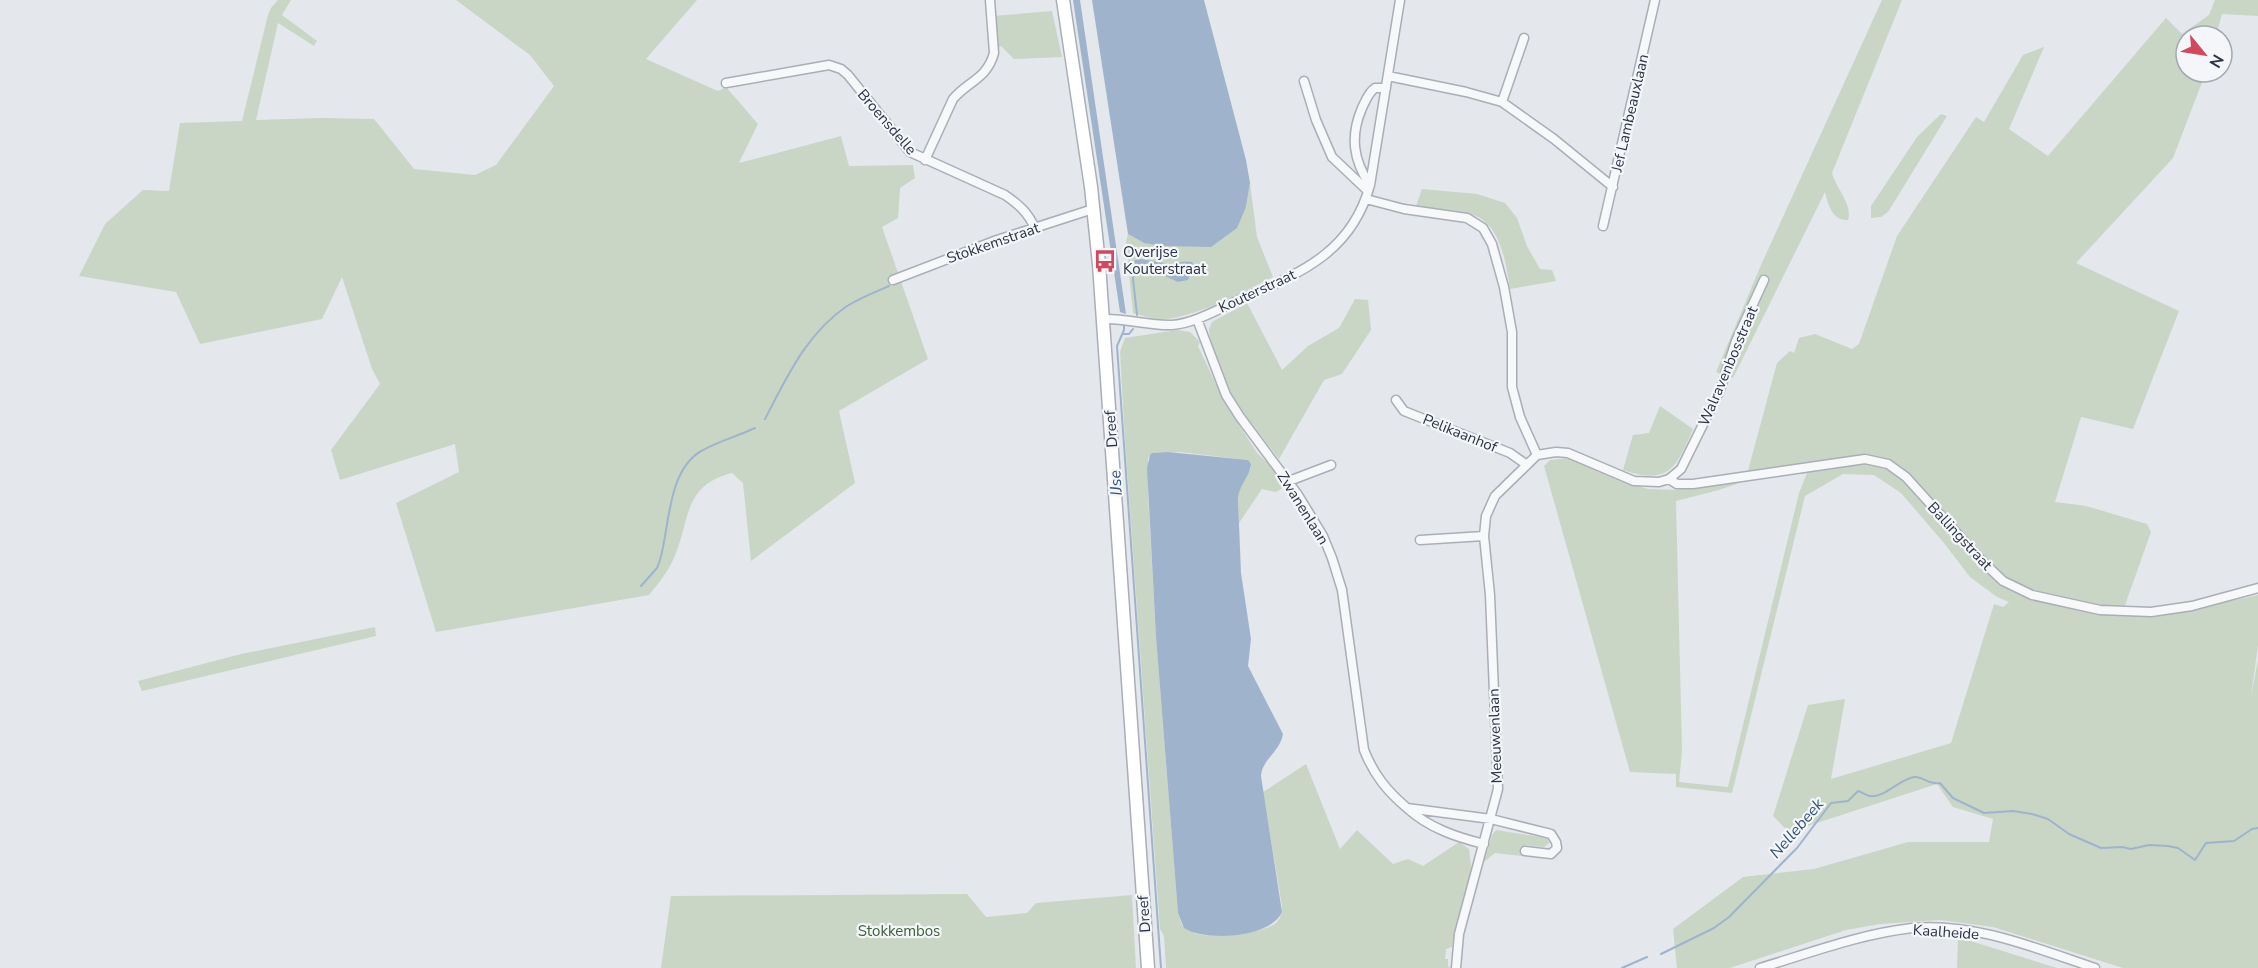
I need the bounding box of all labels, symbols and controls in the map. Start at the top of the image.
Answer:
north arrow [2174,24,2234,84]
text: N [2204,50,2229,72]
street label: Jef Lambeauxlaan [1606,52,1653,175]
street label: Broensdelle [853,85,921,159]
street label: Stokkemstraat [944,217,1043,268]
place label: Overijse Kouterstraat [1123,242,1207,279]
bus stop icon: Overijse Kouterstraat [1092,248,1118,274]
street label: Kouterstraat [1215,264,1300,318]
street label: Walravenbosstraat [1694,302,1763,429]
street label: Dreef [1100,409,1122,448]
street label: Pelikaanhof [1420,409,1501,457]
street label: Zwanenlaan [1273,468,1333,548]
water label: IJse [1104,469,1128,496]
street label: Ballingstraat [1923,498,1997,575]
street label: Meeuwenlaan [1483,688,1507,784]
water label: Nellebeek [1765,793,1830,863]
street label: Dreef [1133,894,1155,933]
street label: Kaalheide [1912,920,1980,944]
park label: Stokkembos [858,921,940,941]

